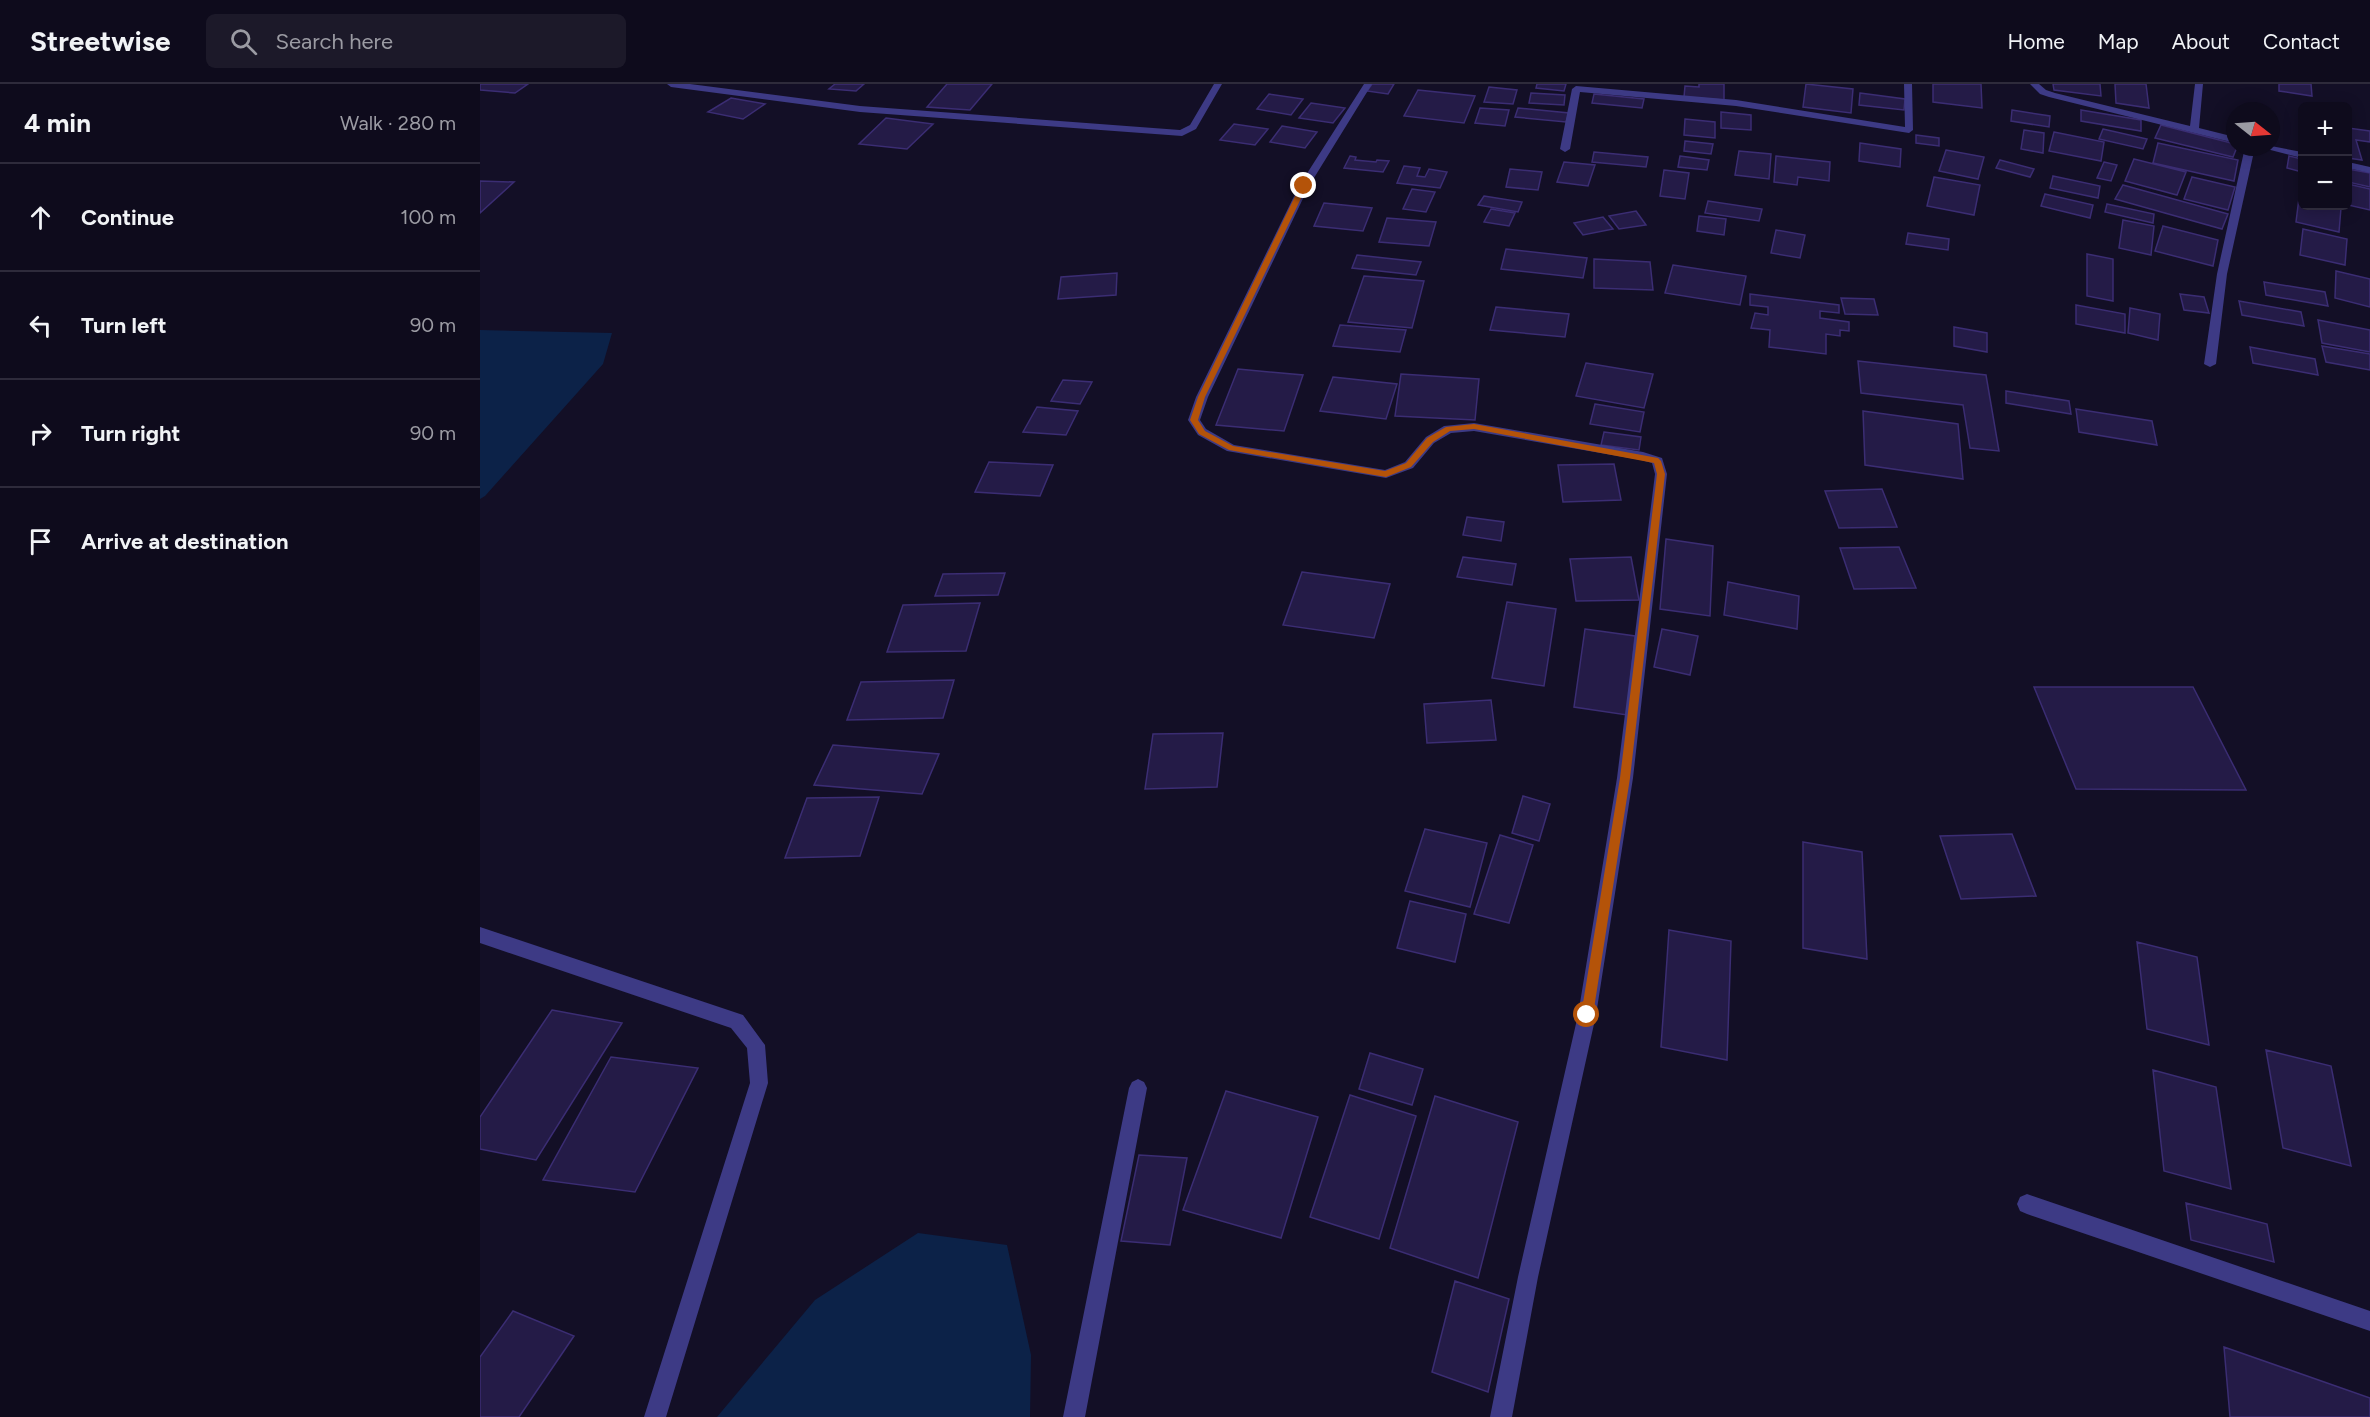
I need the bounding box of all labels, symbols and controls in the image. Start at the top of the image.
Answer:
search box [206,14,626,68]
text: Streetwise [30,24,170,58]
icon: search [227,25,260,58]
text: Search here [275,28,393,55]
text: Home [2008,29,2065,54]
text: Map [2098,29,2139,54]
text: About [2172,29,2230,54]
text: Contact [2263,29,2340,54]
north arrow [2226,102,2280,156]
map controls [2298,102,2352,210]
button: + [2298,102,2352,156]
text: 4 min [24,107,91,139]
text: Walk · 280 m [340,111,456,135]
button: − [2298,156,2352,210]
route end [1290,172,1316,198]
icon: ahead [24,201,57,234]
text: Continue [81,204,174,231]
text: 100 m [400,205,456,229]
icon: left [24,309,57,342]
text: Turn left [81,312,167,339]
text: 90 m [410,313,456,337]
icon: right [24,417,57,450]
text: Turn right [81,420,180,447]
text: 90 m [410,421,456,445]
icon: arrive [24,525,57,558]
text: Arrive at destination [81,528,289,555]
route start [1573,1001,1599,1027]

